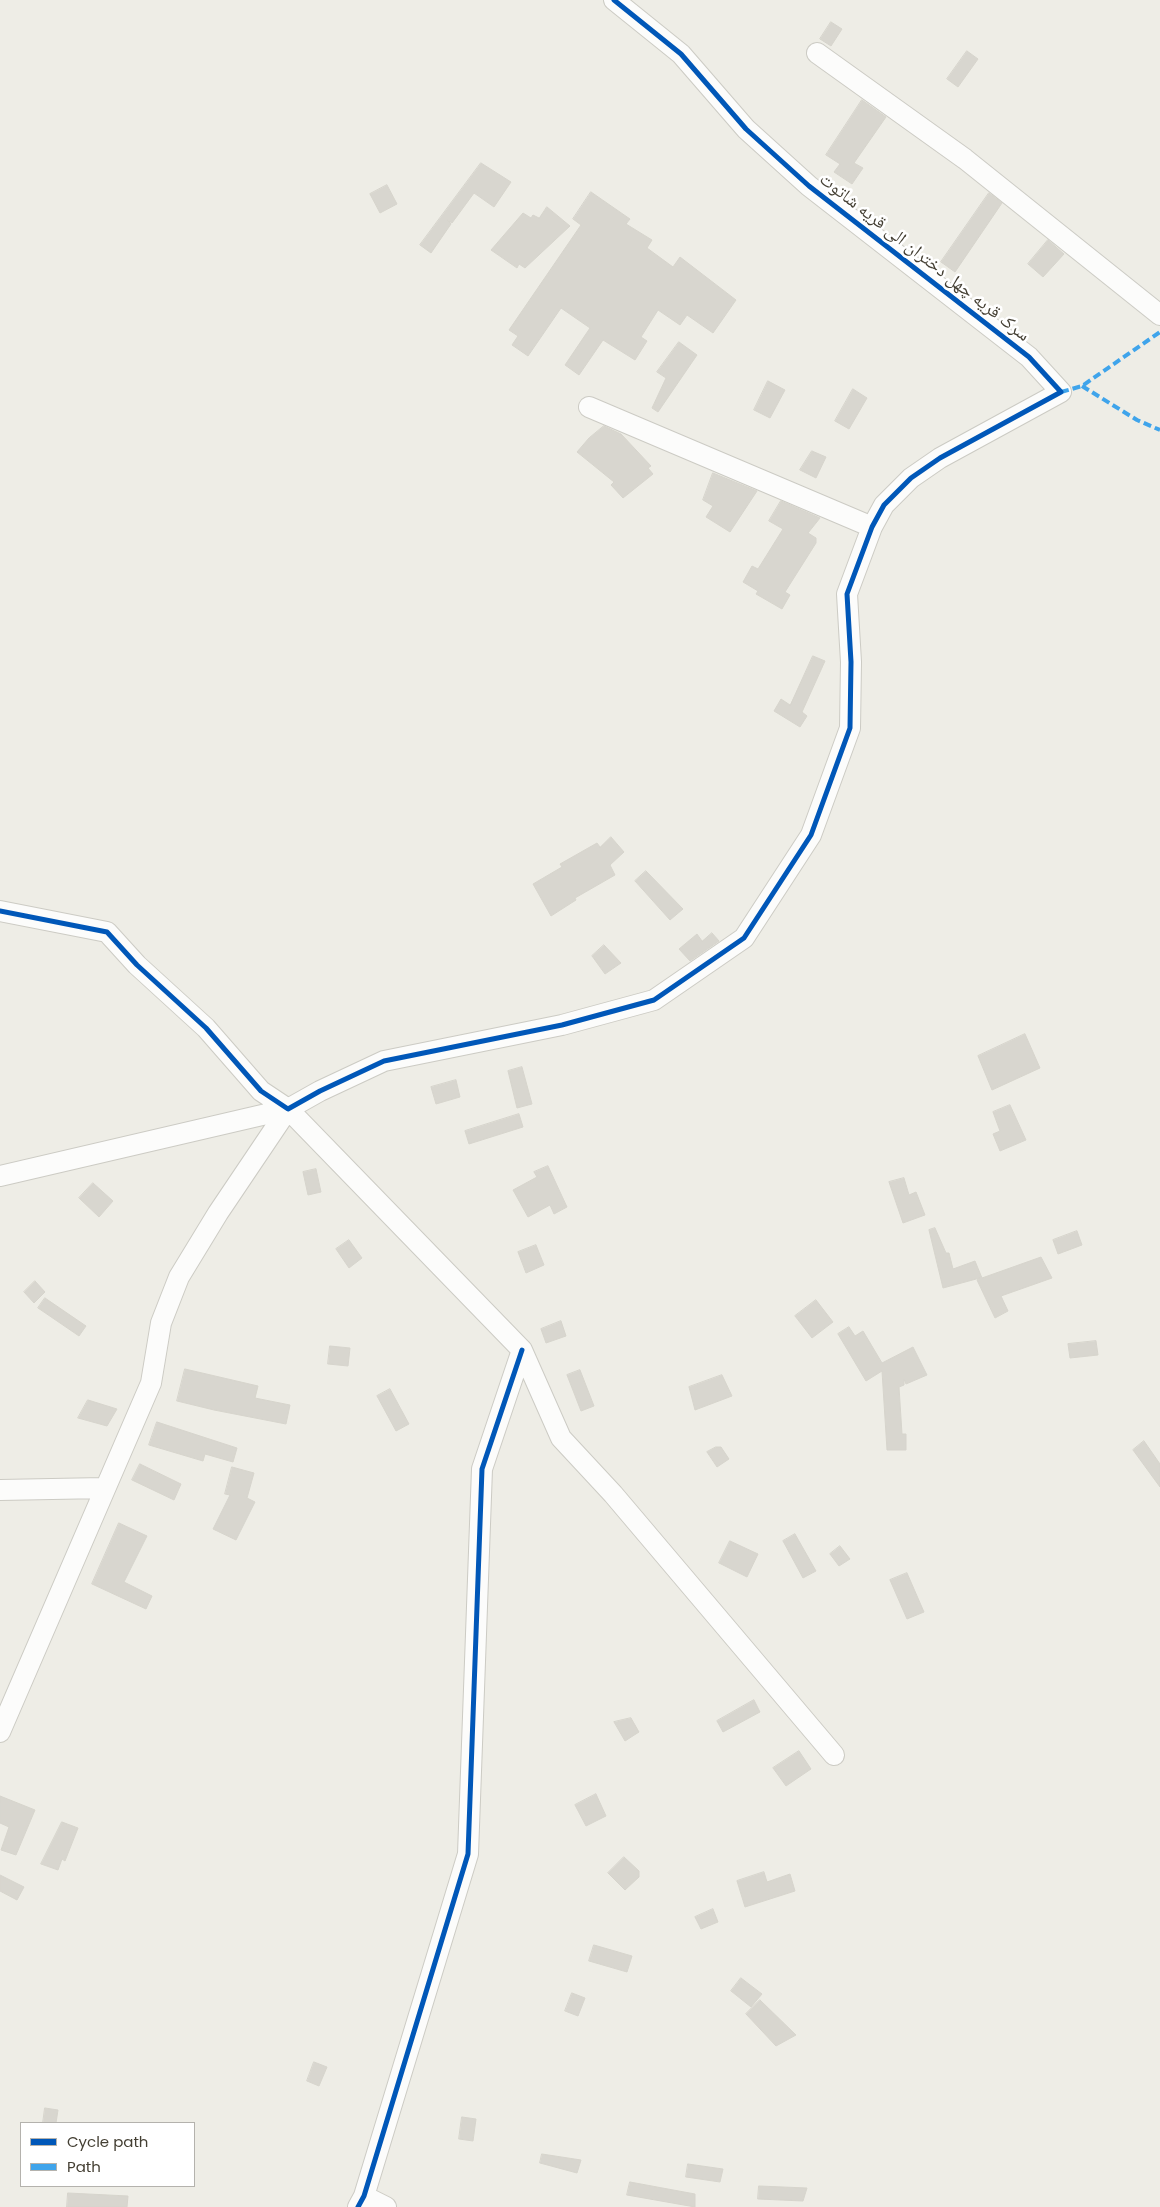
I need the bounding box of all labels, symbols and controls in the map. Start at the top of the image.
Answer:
street label: سرک قریه چهل دختران الی قریه شاتوت [815,169,1033,347]
legend [20,2122,195,2187]
text: Cycle path [67,2131,148,2152]
text: Path [67,2156,101,2177]

